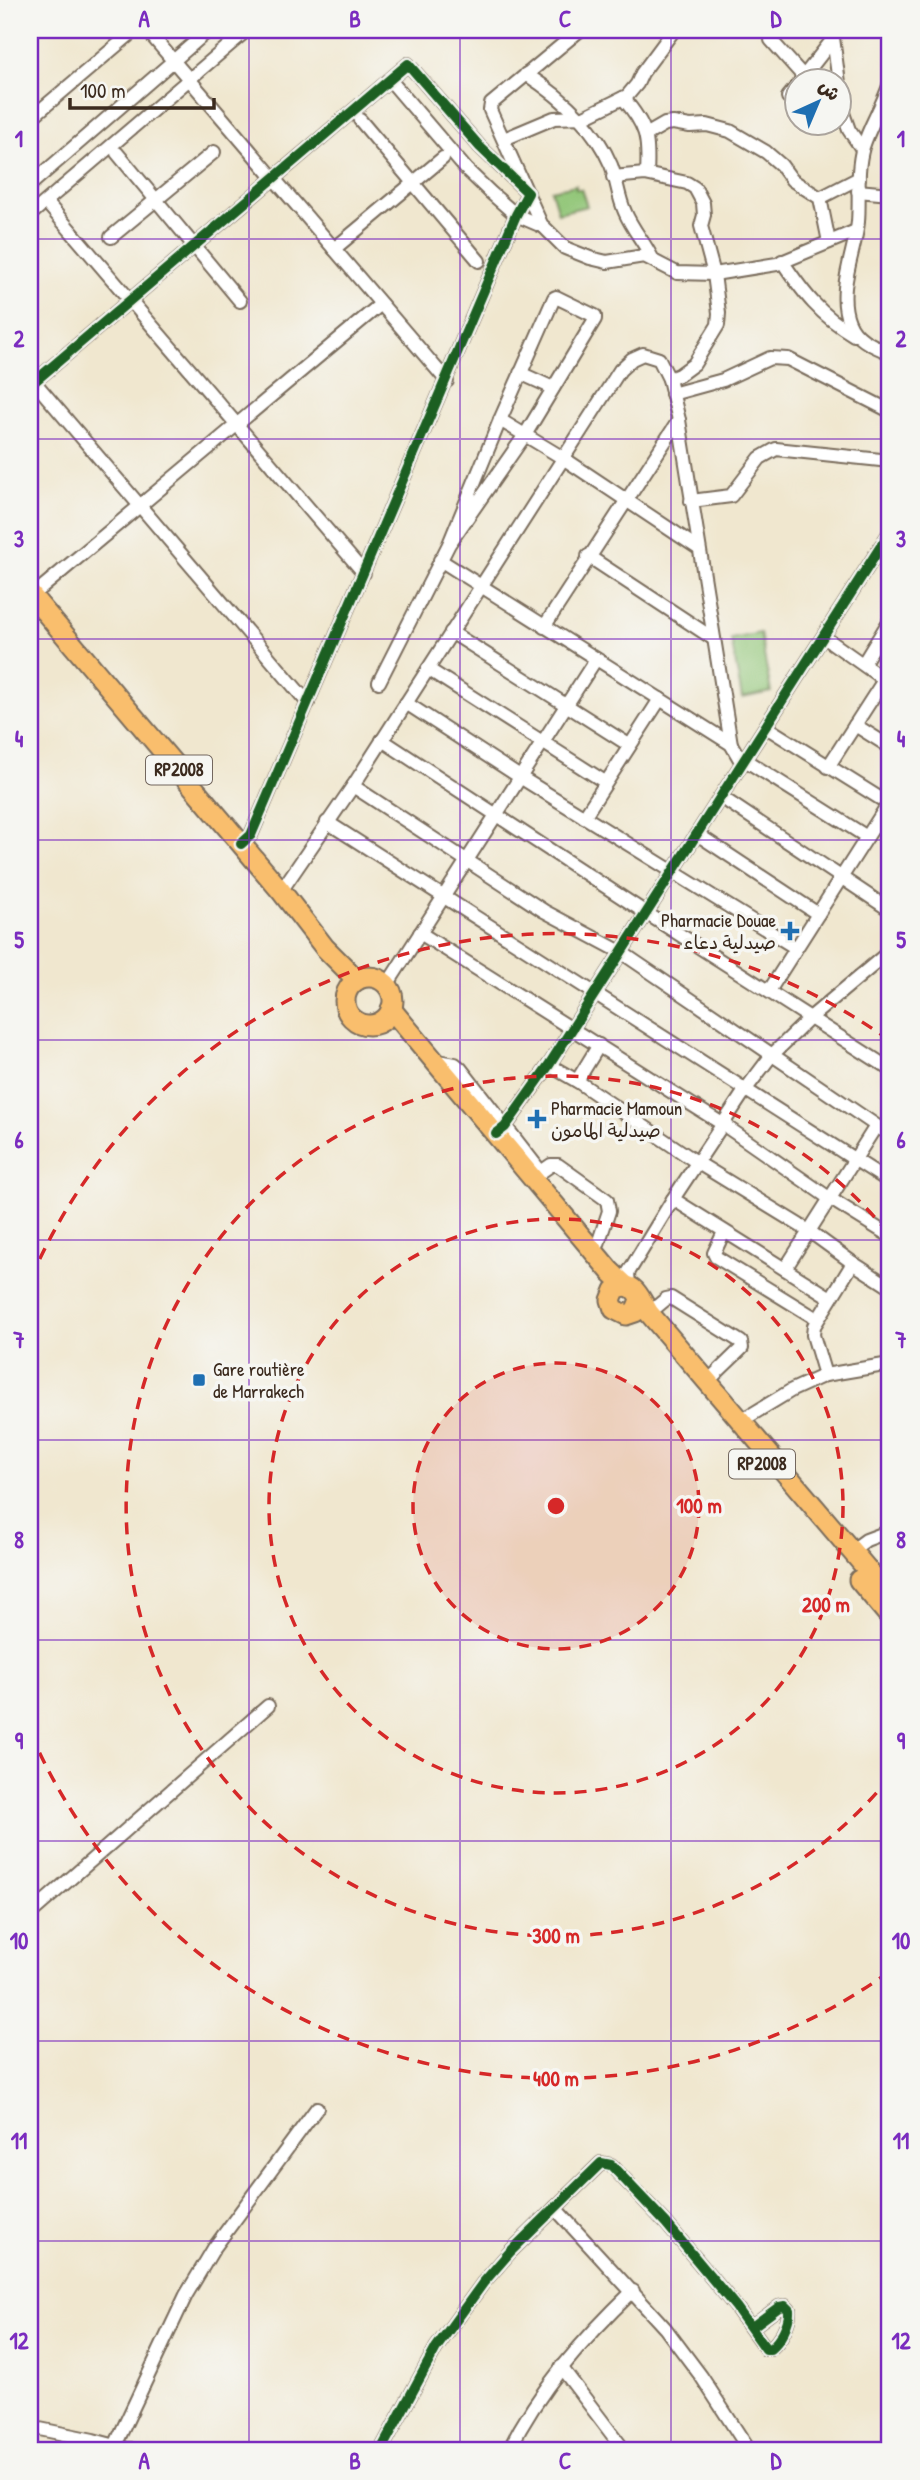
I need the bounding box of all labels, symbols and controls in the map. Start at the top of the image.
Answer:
text: A [138,3,150,34]
text: B [349,3,361,34]
text: C [559,3,571,34]
text: D [771,3,783,34]
scale bar [70,66,214,110]
north arrow [783,66,853,136]
text: ش [813,73,846,106]
text: 100 m [80,76,126,105]
text: 1 [15,123,23,154]
text: 1 [897,123,905,154]
text: 2 [14,323,25,354]
text: 2 [896,323,907,354]
text: 3 [14,523,24,554]
text: 3 [896,523,906,554]
text: 4 [15,723,24,754]
text: 4 [897,723,906,754]
road number: RP2008 [146,756,212,784]
place label: Pharmacie Douae صيدلية دعاء [661,907,776,955]
marker: Pharmacie Douae صيدلية دعاء [782,923,798,939]
text: 5 [14,924,24,955]
text: 5 [896,924,906,955]
place label: Pharmacie Mamoun صيدلية المامون [551,1095,682,1143]
marker: Pharmacie Mamoun صيدلية المامون [529,1111,545,1127]
text: 6 [14,1124,24,1155]
text: 6 [896,1124,906,1155]
text: 7 [12,1324,25,1355]
text: 7 [894,1324,907,1355]
place label: Gare routière de Marrakech [213,1356,305,1404]
marker: Gare routière de Marrakech [191,1372,207,1388]
road number: RP2008 [729,1450,795,1478]
text: 100 m [676,1491,722,1520]
centre of rings [544,1494,568,1518]
text: 8 [14,1524,24,1555]
text: 8 [896,1524,906,1555]
text: 200 m [802,1590,850,1619]
text: 9 [15,1725,24,1756]
text: 9 [897,1725,906,1756]
text: 300 m [532,1921,580,1950]
text: 10 [10,1925,28,1956]
text: 10 [892,1925,910,1956]
text: 400 m [533,2064,579,2093]
text: 11 [11,2125,27,2156]
text: 11 [893,2125,909,2156]
text: 12 [9,2325,29,2356]
text: 12 [891,2325,911,2356]
text: A [138,2445,150,2476]
text: B [349,2445,361,2476]
text: C [559,2445,571,2476]
text: D [771,2445,783,2476]

